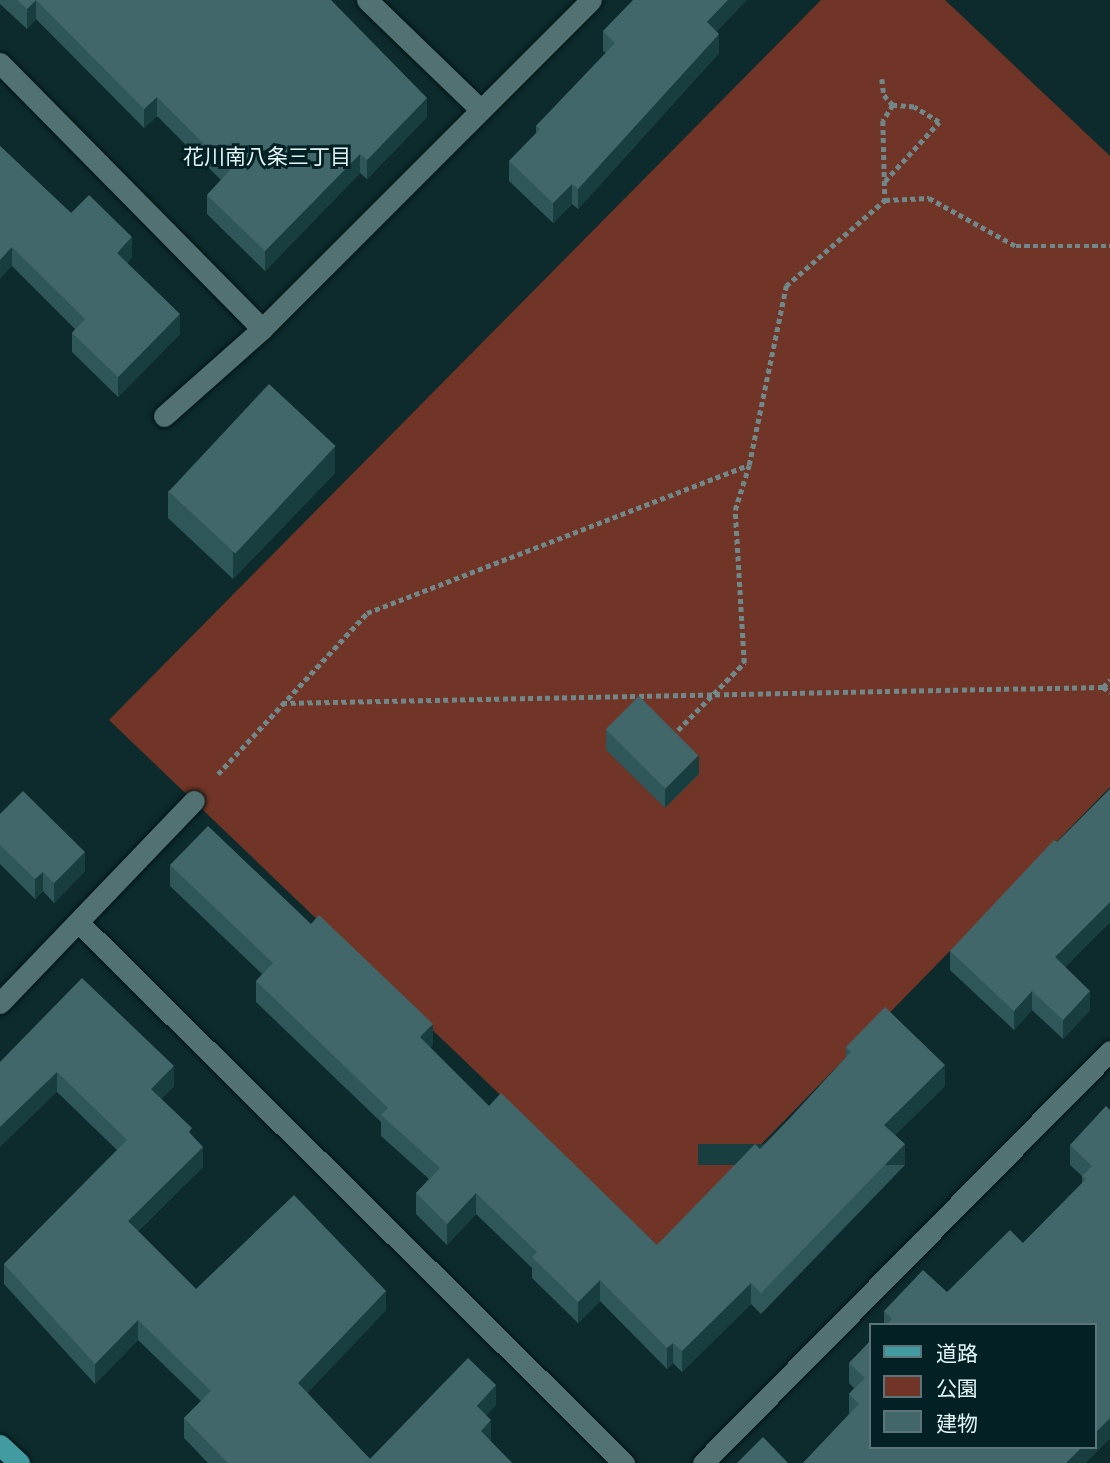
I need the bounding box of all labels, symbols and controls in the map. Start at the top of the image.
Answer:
district label: 花川南八条三丁目 [183,144,351,170]
legend [869,1323,1096,1449]
text: 道路 [936,1341,978,1366]
text: 公園 [936,1376,978,1401]
text: 建物 [936,1411,978,1436]

